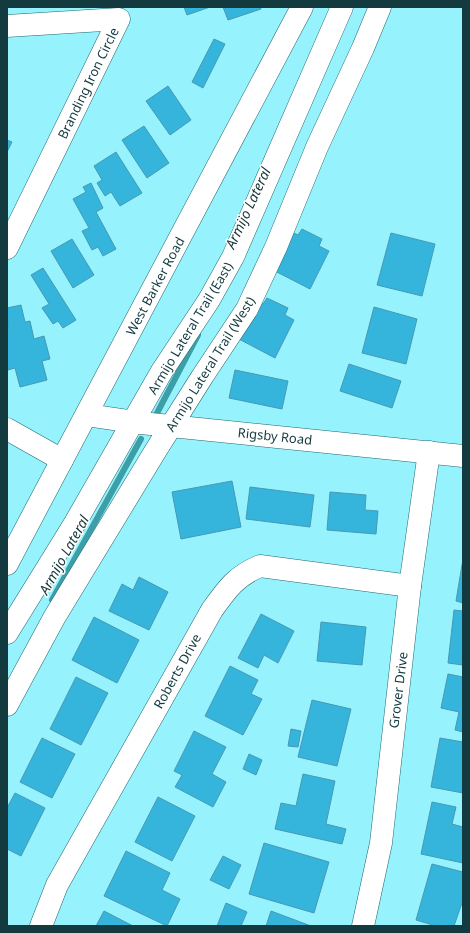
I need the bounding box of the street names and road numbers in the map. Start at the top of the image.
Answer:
street label: Branding Iron Circle [53,24,123,142]
street label: West Barker Road [122,234,188,338]
street label: Armijo Lateral Trail (East) [143,258,237,398]
street label: Armijo Lateral Trail (West) [161,293,259,435]
street label: Rigsby Road [237,423,313,449]
street label: Roberts Drive [149,630,205,712]
street label: Grover Drive [384,651,412,729]

